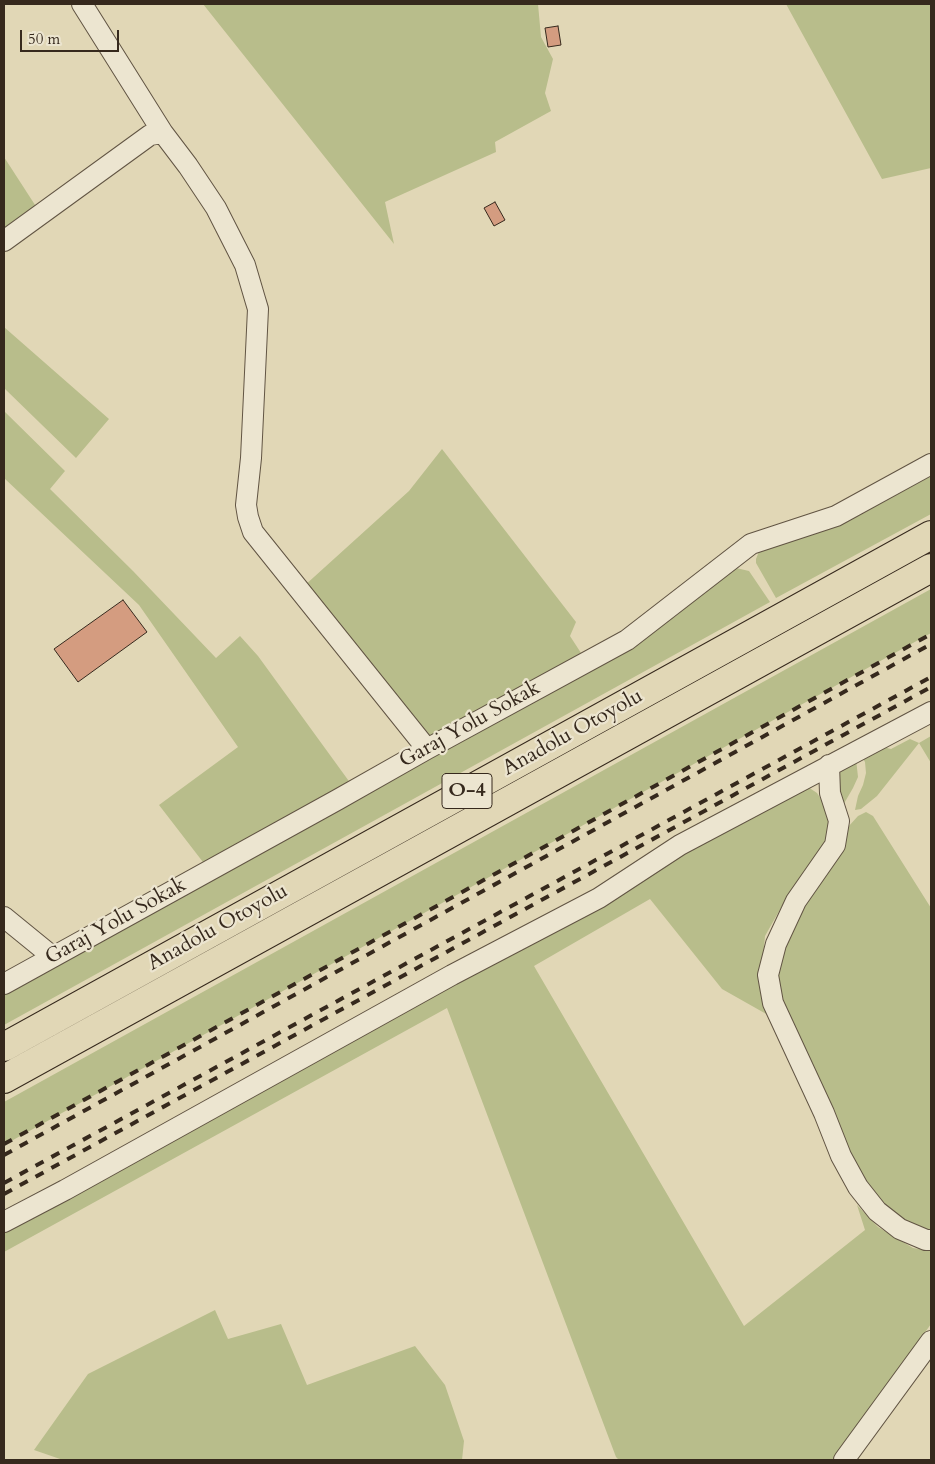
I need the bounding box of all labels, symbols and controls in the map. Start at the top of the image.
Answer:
scale bar [22,20,121,52]
text: 50 m [28,29,60,49]
street label: Garaj Yolu Sokak [395,676,545,774]
street label: Anadolu Otoyolu [498,684,648,782]
road number: O-4 [442,774,492,808]
street label: Garaj Yolu Sokak [41,873,191,971]
street label: Anadolu Otoyolu [143,879,293,977]

